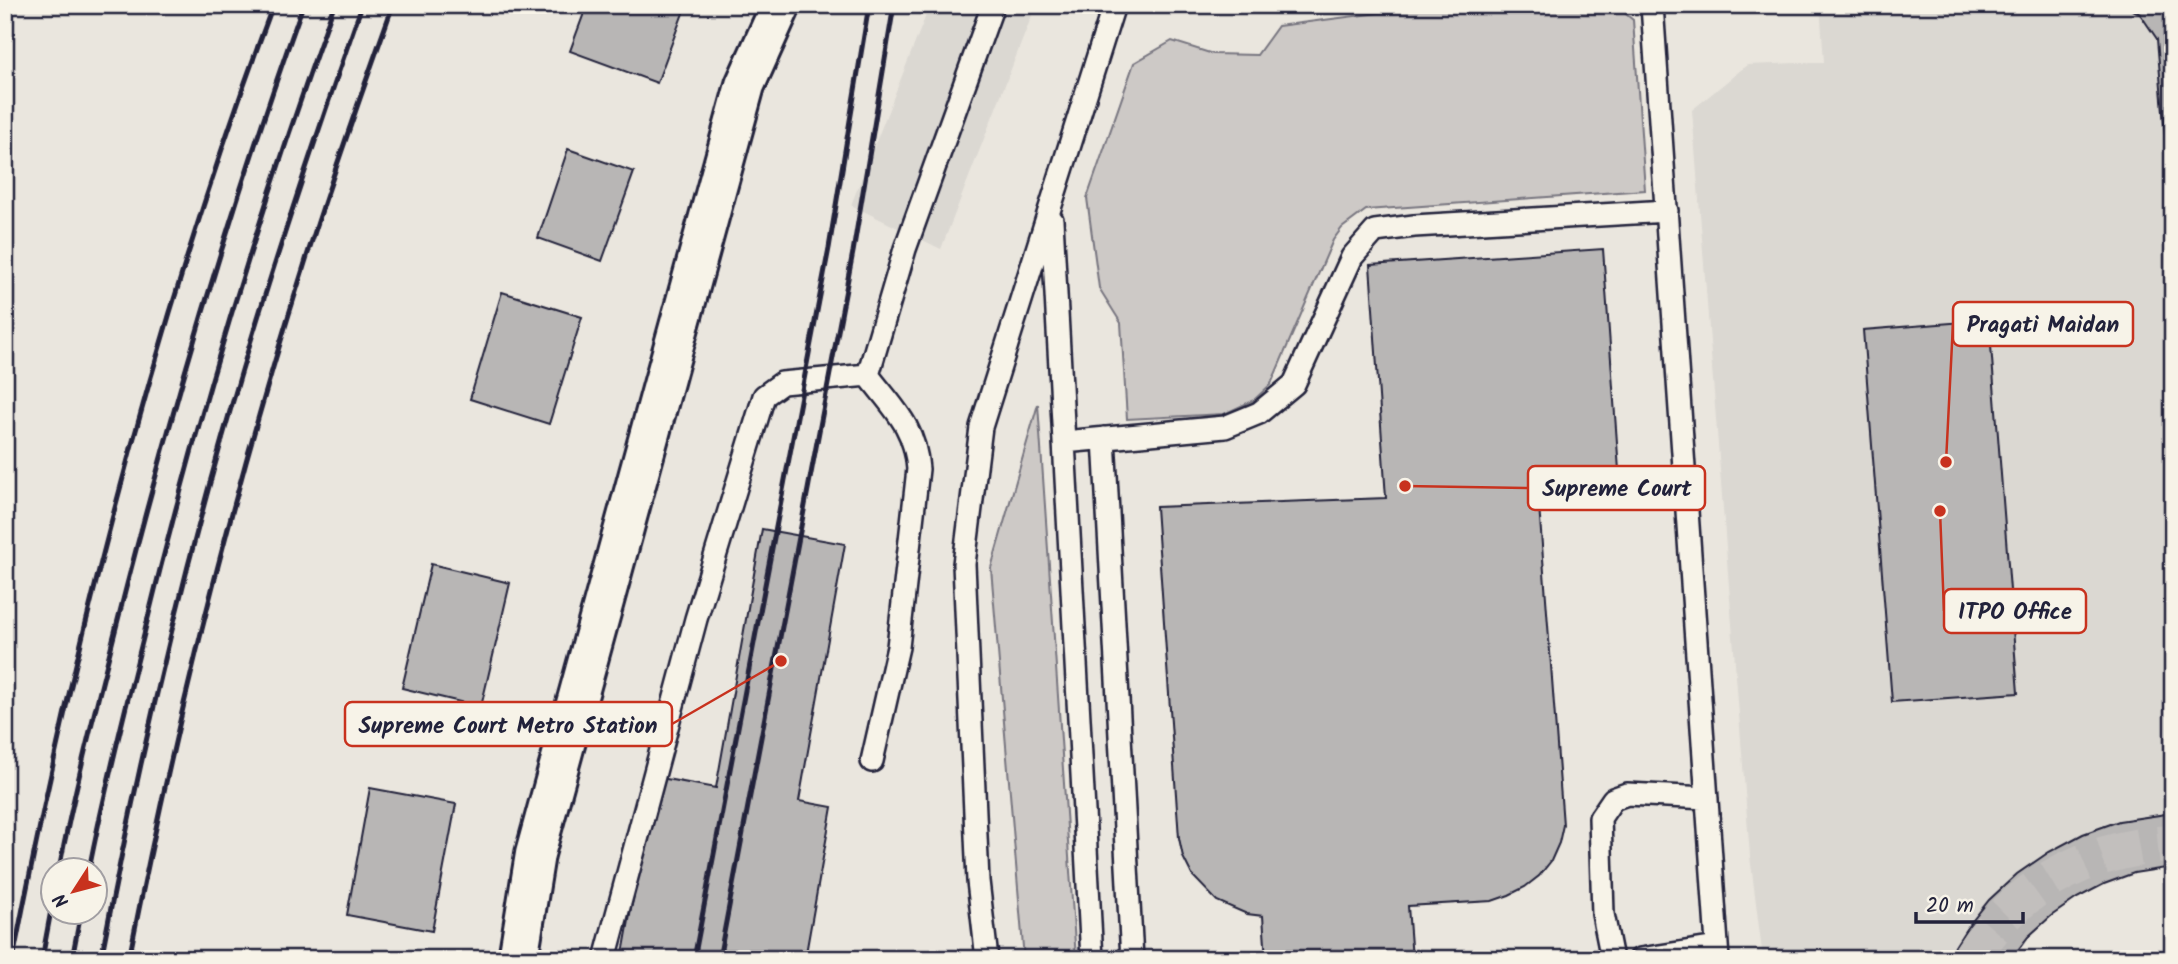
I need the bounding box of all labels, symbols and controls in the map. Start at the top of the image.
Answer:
callout: Pragati Maidan [1953,302,2133,346]
text: Pragati Maidan [1967,308,2120,344]
callout: Supreme Court [1528,466,1705,510]
text: Supreme Court [1542,472,1692,508]
callout: ITPO Office [1944,589,2086,633]
text: ITPO Office [1958,595,2072,631]
callout: Supreme Court Metro Station [345,702,672,746]
text: Supreme Court Metro Station [358,709,658,745]
north arrow [38,856,108,926]
scale bar [1916,880,2022,924]
text: N [46,886,78,913]
text: 20 m [1926,890,1974,923]

